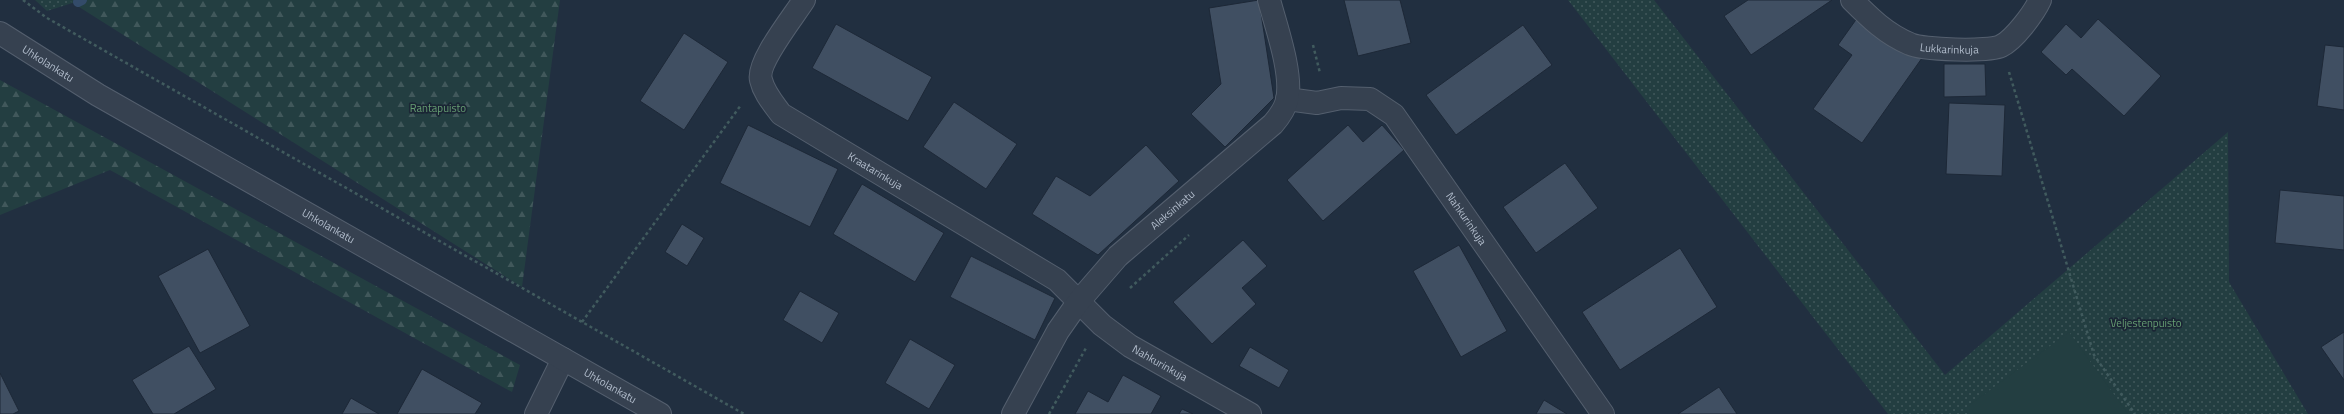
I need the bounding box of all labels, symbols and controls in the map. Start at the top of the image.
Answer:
street label: Lukkarinkuja [1919,39,1979,58]
street label: Uhkolankatu [19,41,77,86]
park label: Rantapuisto [410,100,466,116]
street label: Kraatarinkuja [845,148,906,194]
street label: Aleksinkatu [1147,186,1198,233]
street label: Nahkurinkuja [1442,189,1491,249]
street label: Uhkolankatu [299,204,358,247]
park label: Veljestenpuisto [2110,315,2182,331]
street label: Nahkurinkuja [1129,341,1191,385]
street label: Uhkolankatu [581,364,640,407]

